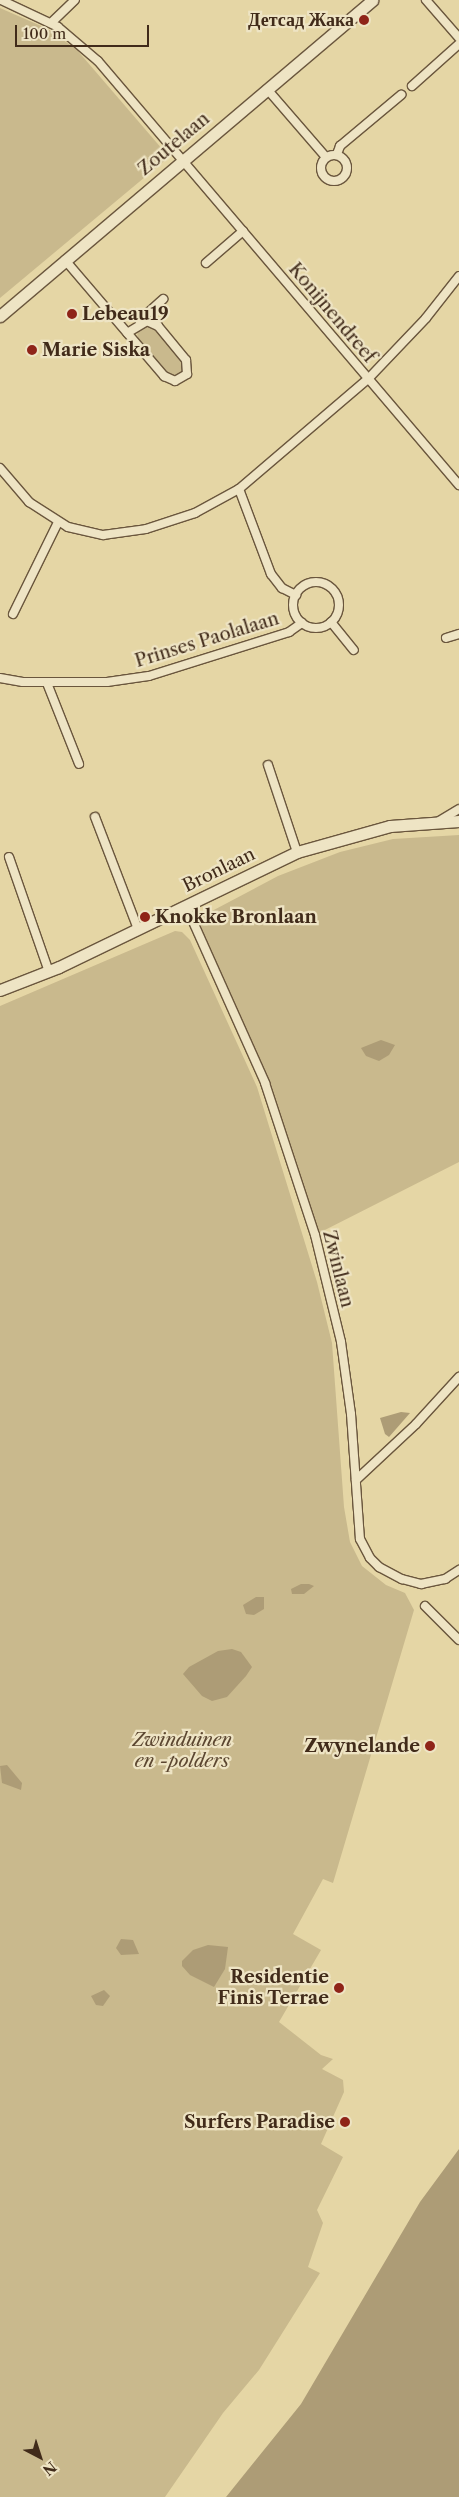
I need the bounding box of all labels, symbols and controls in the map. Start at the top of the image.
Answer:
place label: Детсад Жака [248,9,354,31]
marker: Детсад Жака [358,14,370,26]
scale bar [18,15,151,47]
text: 100 m [23,24,66,43]
street label: Zoutelaan [134,108,214,180]
street label: Konijnendreef [284,259,380,367]
place label: Lebeau19 [82,303,169,325]
marker: Lebeau19 [66,308,78,320]
place label: Marie Siska [42,339,150,361]
marker: Marie Siska [26,344,38,356]
street label: Prinses Paolalaan [132,608,282,672]
street label: Bronlaan [179,843,259,897]
place label: Knokke Bronlaan [155,906,317,928]
marker: Knokke Bronlaan [139,911,151,923]
street label: Zwinlaan [318,1228,358,1310]
park label: Zwinduinen en -polders [132,1730,232,1772]
place label: Zwynelande [305,1735,420,1757]
marker: Zwynelande [424,1740,436,1752]
place label: Residentie Finis Terrae [217,1967,329,2010]
marker: Residentie Finis Terrae [333,1982,345,1994]
place label: Surfers Paradise [184,2111,335,2133]
marker: Surfers Paradise [339,2116,351,2128]
north arrow [15,2432,65,2482]
text: N [39,2458,60,2479]

